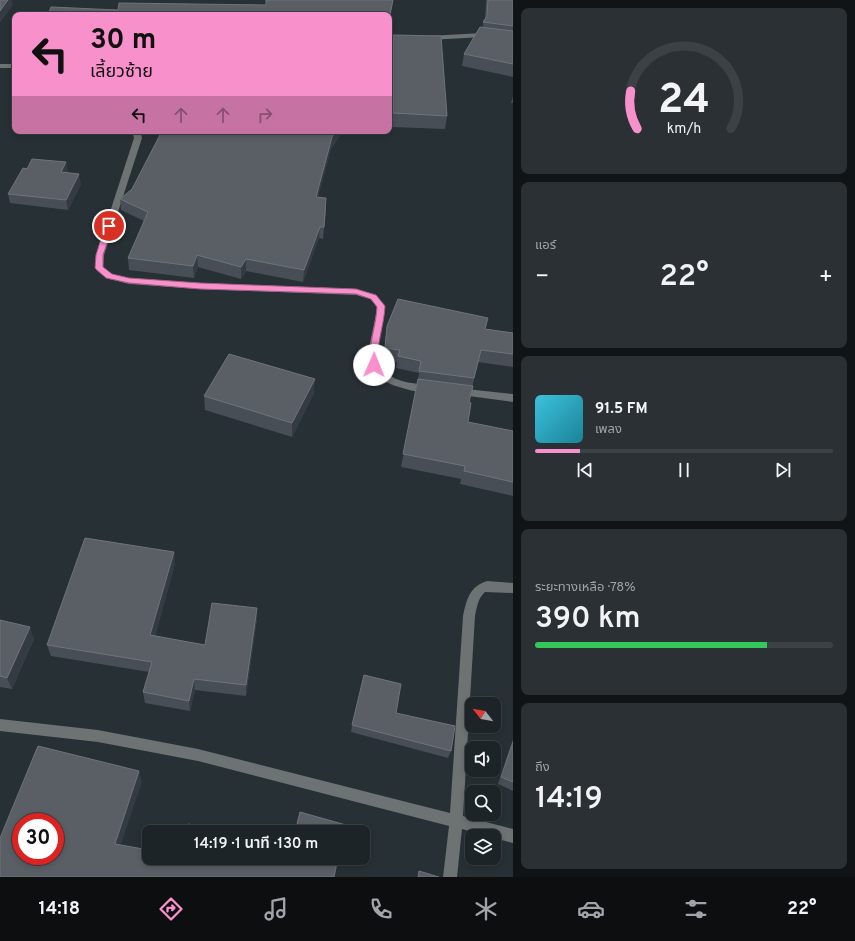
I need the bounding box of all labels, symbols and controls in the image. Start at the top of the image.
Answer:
text: 30 m [90,23,156,59]
icon: left [24,28,76,80]
text: เลี้ยวซ้าย [90,61,153,84]
text: 24 [658,75,710,128]
icon: left [128,104,150,126]
icon: ahead [170,104,192,126]
icon: ahead [212,104,234,126]
icon: right [254,104,276,126]
text: km/h [667,119,701,137]
pin [92,209,126,243]
icon: arrive [98,215,120,237]
text: แอร์ [535,238,556,254]
text: 22° [659,259,709,296]
text: − [535,264,549,291]
text: + [819,264,833,291]
position arrow [353,344,395,386]
text: 91.5 FM [595,400,648,419]
text: เพลง [595,422,622,438]
icon: previous [574,459,596,481]
icon: pause [673,459,695,481]
icon: next [772,459,794,481]
text: ระยะทางเหลือ · 78% [535,580,636,596]
text: 390 km [535,601,641,638]
north arrow [465,697,501,733]
map controls [465,697,501,865]
button: sound [465,741,501,777]
text: ถึง [535,760,550,776]
text: 14:19 [535,781,603,818]
button: search [465,785,501,821]
speed limit sign: 30 [12,813,64,865]
button: layers [465,829,501,865]
text: 14:19 · 1 นาที · 130 m [194,835,318,854]
icon: directions [157,895,185,923]
icon: music [262,895,290,923]
icon: phone [367,895,395,923]
icon: climate [472,895,500,923]
icon: car [577,895,605,923]
icon: filters [682,895,710,923]
text: 14:18 [38,898,80,921]
text: 22° [787,898,816,921]

